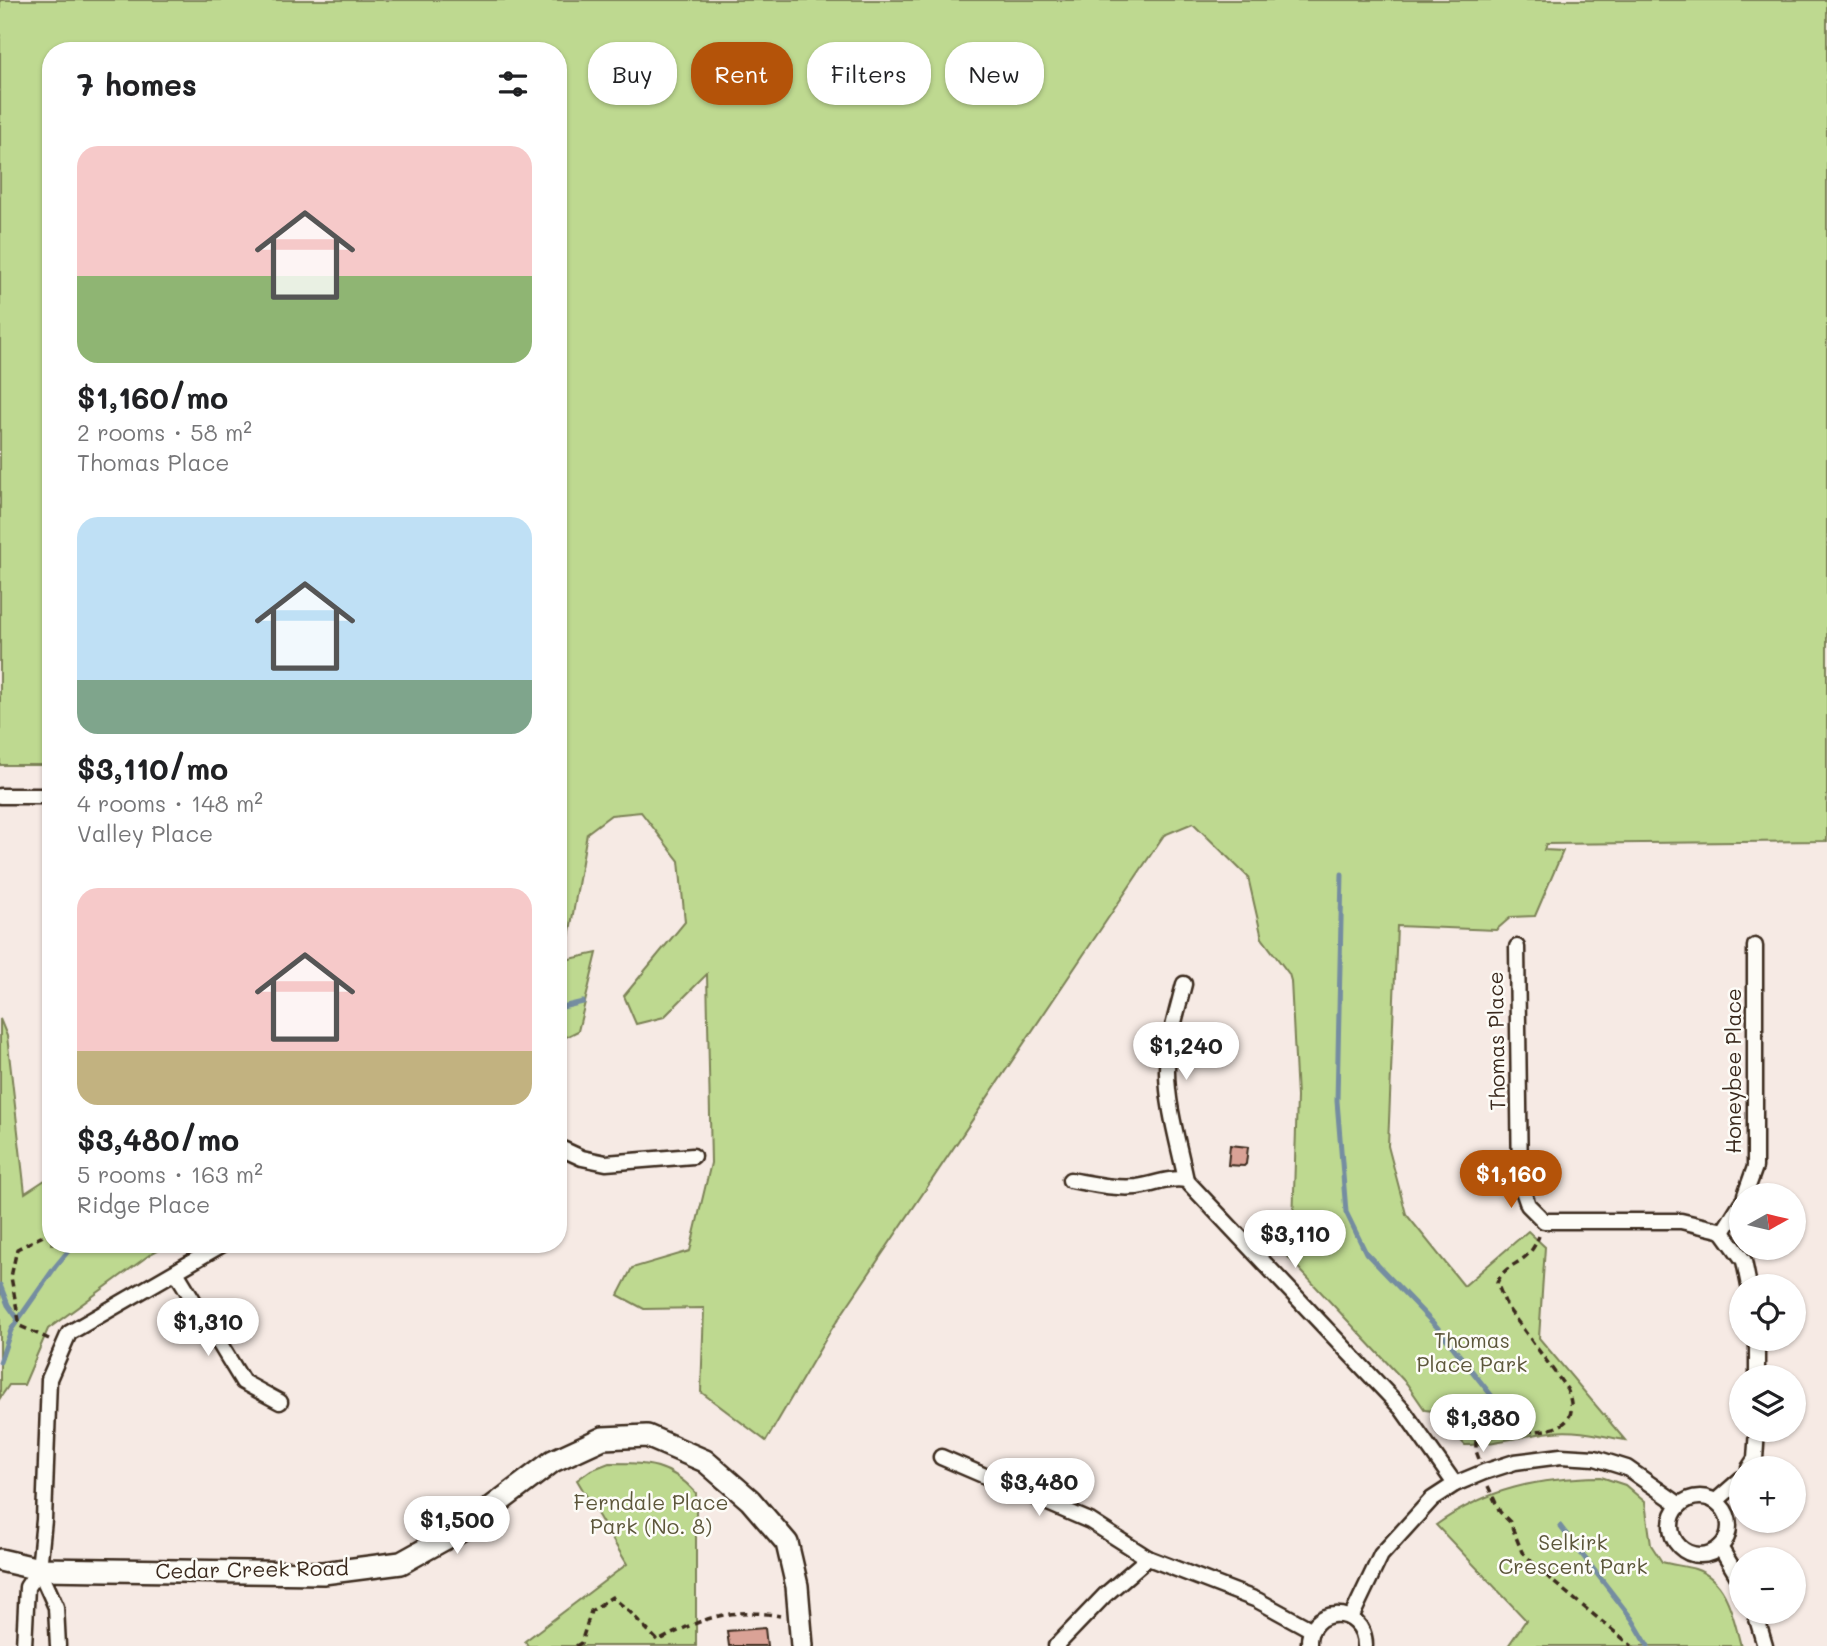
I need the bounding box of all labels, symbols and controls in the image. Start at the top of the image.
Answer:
chip: Buy [588,42,677,105]
chip: Rent [691,42,793,105]
chip: Filters [807,42,931,105]
chip: New [945,42,1044,105]
text: 7 homes [77,64,197,104]
icon: filters [494,65,532,103]
icon: home [242,192,368,318]
text: $1,160/mo [77,377,228,417]
text: 2 rooms · 58 m² [77,417,252,447]
text: Thomas Place [77,447,230,477]
icon: home [242,563,368,689]
text: $3,110/mo [77,748,228,788]
text: 4 rooms · 148 m² [77,788,263,818]
text: Valley Place [77,818,213,848]
icon: home [242,934,368,1060]
street label: Thomas Place [1481,971,1510,1111]
street label: Honeybee Place [1719,988,1746,1154]
pin: $1,240 [1129,1023,1243,1082]
text: $1,240 [1149,1030,1223,1060]
text: $3,480/mo [77,1119,239,1159]
pin: $1,160 [1454,1150,1568,1210]
text: $1,160 [1476,1158,1546,1188]
text: 5 rooms · 163 m² [77,1159,263,1189]
north arrow [1729,1183,1806,1260]
map controls [1729,1183,1806,1624]
text: Ridge Place [77,1189,210,1219]
pin: $3,110 [1238,1210,1352,1270]
text: $3,110 [1260,1218,1330,1248]
button: locate [1729,1274,1806,1351]
pin: $1,310 [151,1298,265,1358]
text: $1,310 [173,1306,243,1336]
park label: Thomas Place Park [1417,1326,1527,1377]
button: layers [1729,1365,1806,1442]
pin: $1,380 [1426,1394,1540,1454]
text: $1,380 [1446,1402,1520,1432]
button: + [1729,1456,1806,1533]
pin: $3,480 [982,1458,1096,1518]
text: $3,480 [1000,1466,1078,1496]
park label: Ferndale Place Park (No. 8) [574,1488,728,1539]
pin: $1,500 [400,1496,514,1556]
text: $1,500 [420,1504,494,1534]
park label: Selkirk Crescent Park [1498,1528,1648,1579]
button: − [1729,1547,1806,1624]
street label: Cedar Creek Road [155,1553,349,1584]

